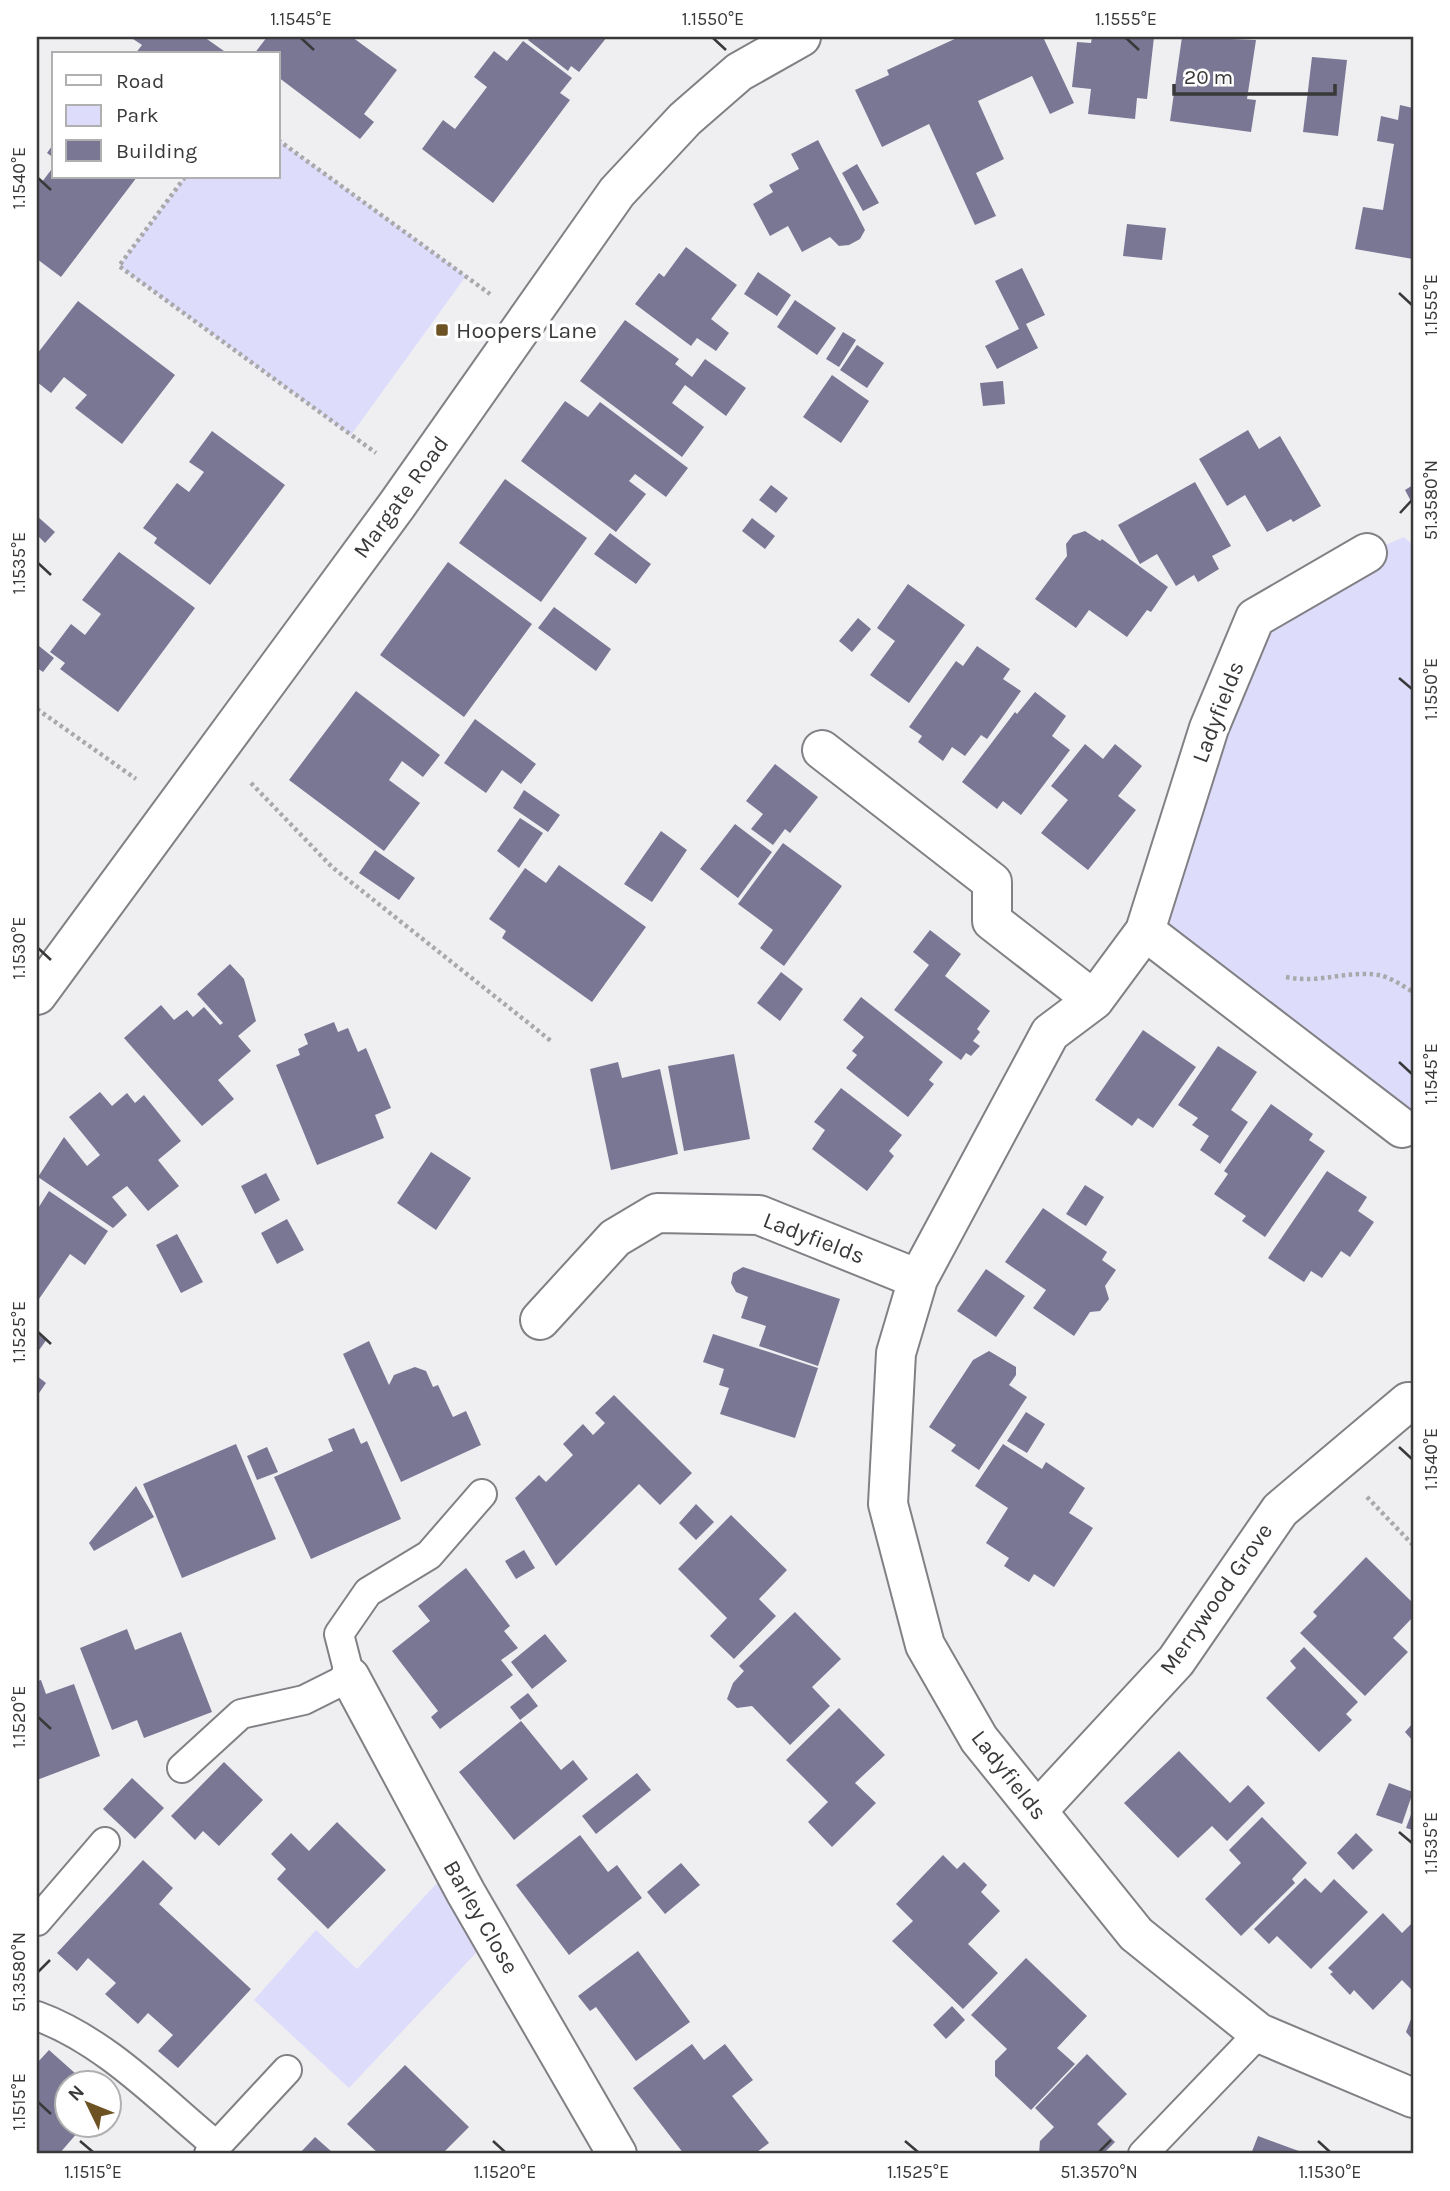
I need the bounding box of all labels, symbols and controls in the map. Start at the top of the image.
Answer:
text: 1.1545°E [270,8,332,30]
text: 1.1550°E [682,8,744,30]
text: 1.1555°E [1095,8,1157,30]
legend [52,52,280,178]
scale bar [1174,52,1334,96]
text: 20 m [1184,65,1233,89]
text: Road [116,69,164,93]
text: Park [116,103,159,127]
text: Building [116,139,197,163]
text: 1.1540°E [8,147,30,209]
text: 1.1555°E [1420,274,1442,336]
place label: Hoopers Lane [456,317,597,344]
marker: Hoopers Lane [434,322,450,338]
street label: Margate Road [348,431,454,563]
text: 51.3580°N [1420,460,1442,540]
text: 1.1535°E [8,532,30,594]
street label: Ladyfields [1186,657,1250,767]
text: 1.1550°E [1420,658,1442,720]
text: 1.1530°E [8,917,30,979]
text: 1.1545°E [1420,1043,1442,1105]
street label: Ladyfields [759,1206,869,1270]
text: 1.1525°E [8,1301,30,1363]
text: 1.1540°E [1420,1428,1442,1490]
street label: Merrywood Grove [1154,1518,1278,1680]
text: 1.1520°E [8,1686,30,1748]
street label: Ladyfields [966,1725,1052,1825]
text: 1.1535°E [1420,1812,1442,1874]
street label: Barley Close [438,1855,524,1979]
text: 51.3580°N [8,1932,30,2012]
north arrow [52,2068,122,2138]
text: 1.1515°E [8,2073,30,2131]
text: N [64,2081,89,2106]
text: 1.1515°E [64,2161,122,2183]
text: 1.1520°E [474,2161,536,2183]
text: 1.1525°E [887,2161,949,2183]
text: 51.3570°N [1060,2161,1138,2183]
text: 1.1530°E [1299,2161,1361,2183]

